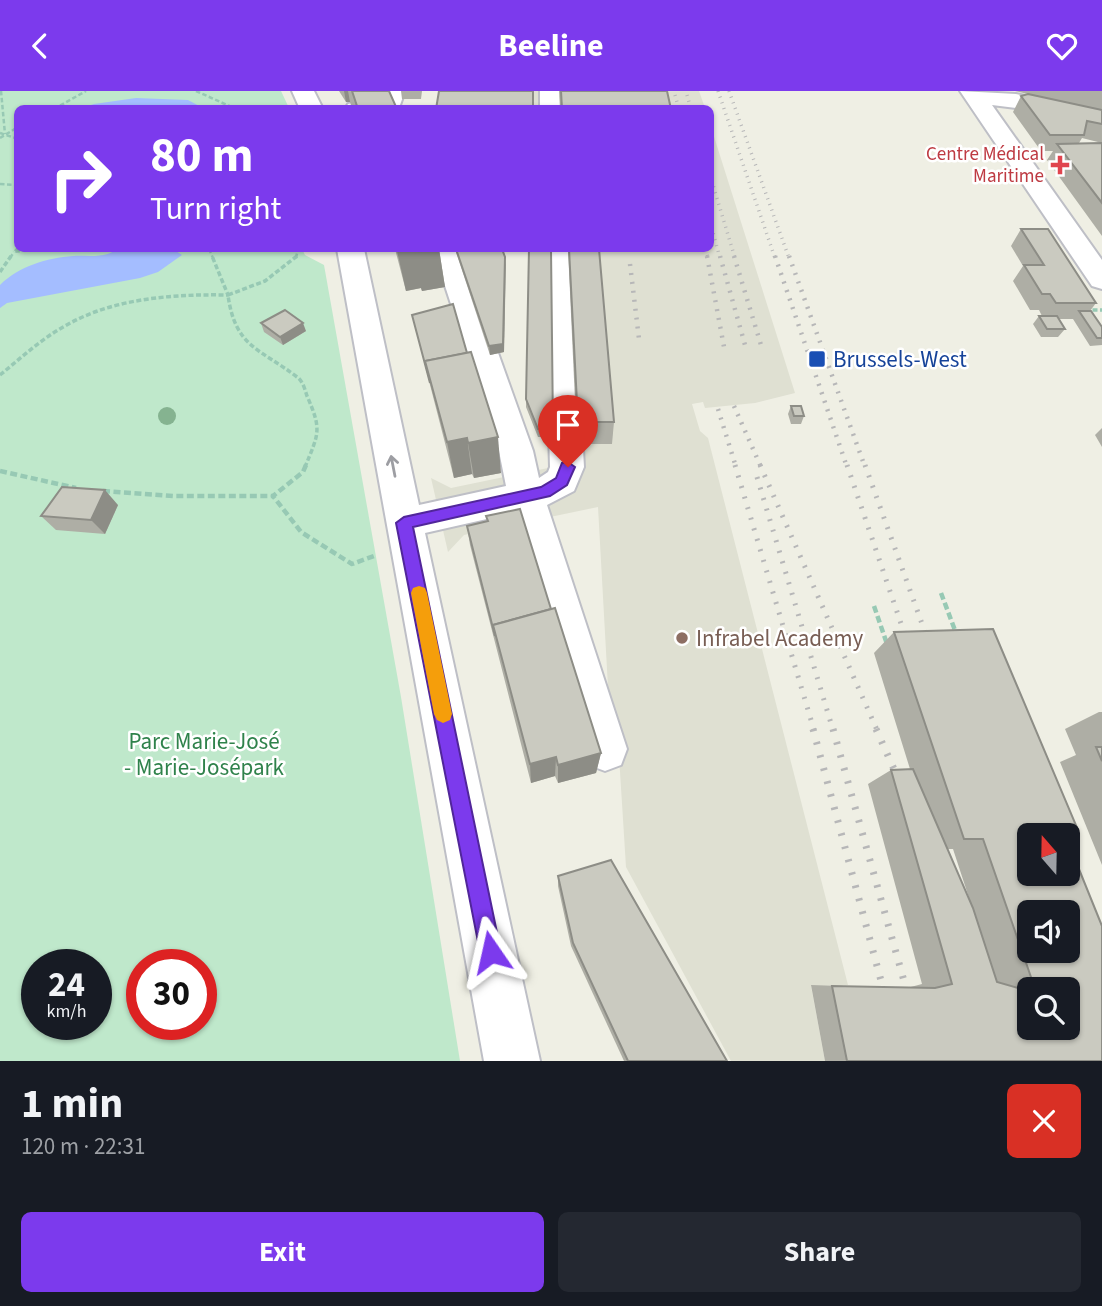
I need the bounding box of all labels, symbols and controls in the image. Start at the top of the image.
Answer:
text: Beeline [498,23,604,69]
icon: back [21,27,59,65]
icon: heart [1043,27,1081,65]
text: 80 m [150,121,254,191]
icon: right [35,133,126,224]
place label: Centre Médical Maritime [926,141,1044,190]
marker: Centre Médical Maritime [1050,155,1070,175]
text: Turn right [150,186,281,232]
place label: Brussels-West [833,343,967,376]
marker: Brussels-West [807,349,827,369]
pin [538,395,598,467]
icon: arrive [549,406,587,444]
one-way arrow [386,455,399,477]
place label: Infrabel Academy [696,622,864,655]
marker: Infrabel Academy [674,630,690,646]
park label: Parc Marie-José - Marie-Josépark [124,725,285,784]
north arrow [1017,823,1080,885]
map controls [1017,823,1080,1040]
button: sound [1017,900,1080,963]
position arrow [454,915,528,989]
speed limit sign: 30 [126,949,217,1040]
text: 24 [48,960,85,1010]
button: search [1017,977,1080,1040]
text: km/h [47,999,86,1024]
text: 1 min [21,1074,123,1134]
button: close [1007,1084,1081,1158]
text: 120 m · 22:31 [21,1130,145,1163]
button: Exit [21,1212,544,1292]
button: Share [558,1212,1081,1292]

